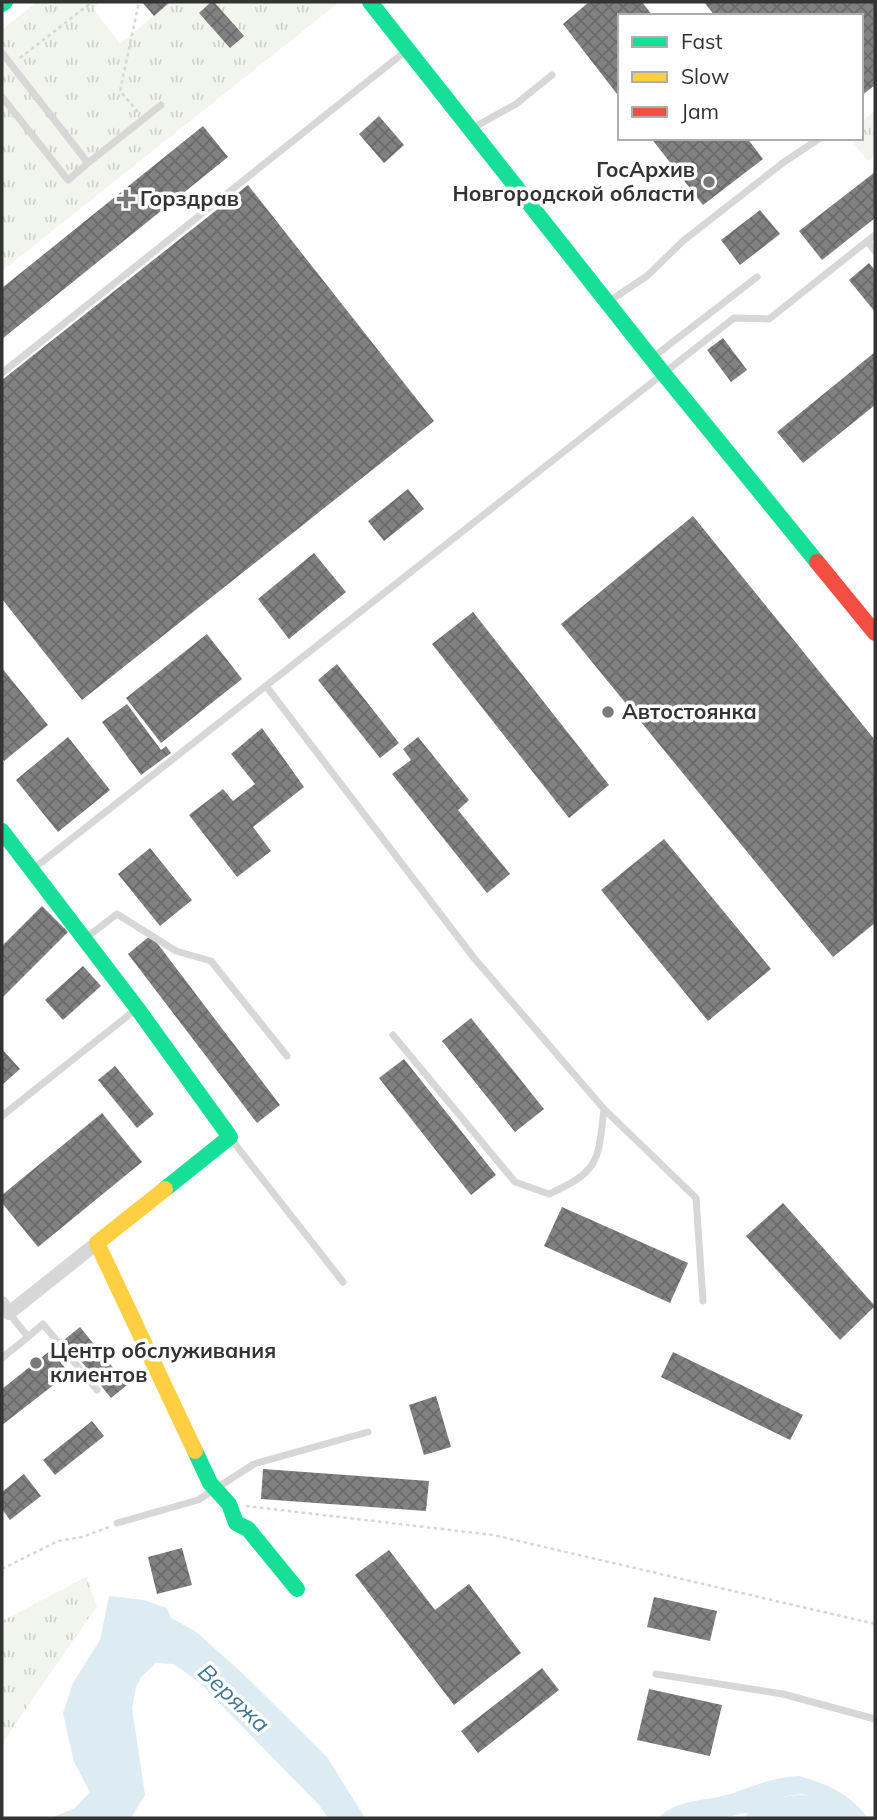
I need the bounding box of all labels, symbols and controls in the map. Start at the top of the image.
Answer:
legend [618,14,863,140]
text: Fast [681,28,723,54]
text: Slow [681,63,729,89]
text: Jam [681,98,719,124]
place label: ГосАрхив Новгородской области [452,156,695,206]
marker: ГосАрхив Новгородской области [701,174,717,190]
place label: Горздрав [140,185,239,211]
marker: Горздрав [118,191,134,207]
place label: Автостоянка [622,698,757,724]
marker: Автостоянка [600,704,616,720]
place label: Центр обслуживания клиентов [50,1337,276,1387]
marker: Центр обслуживания клиентов [28,1355,44,1371]
water label: Веряжа [192,1657,276,1738]

